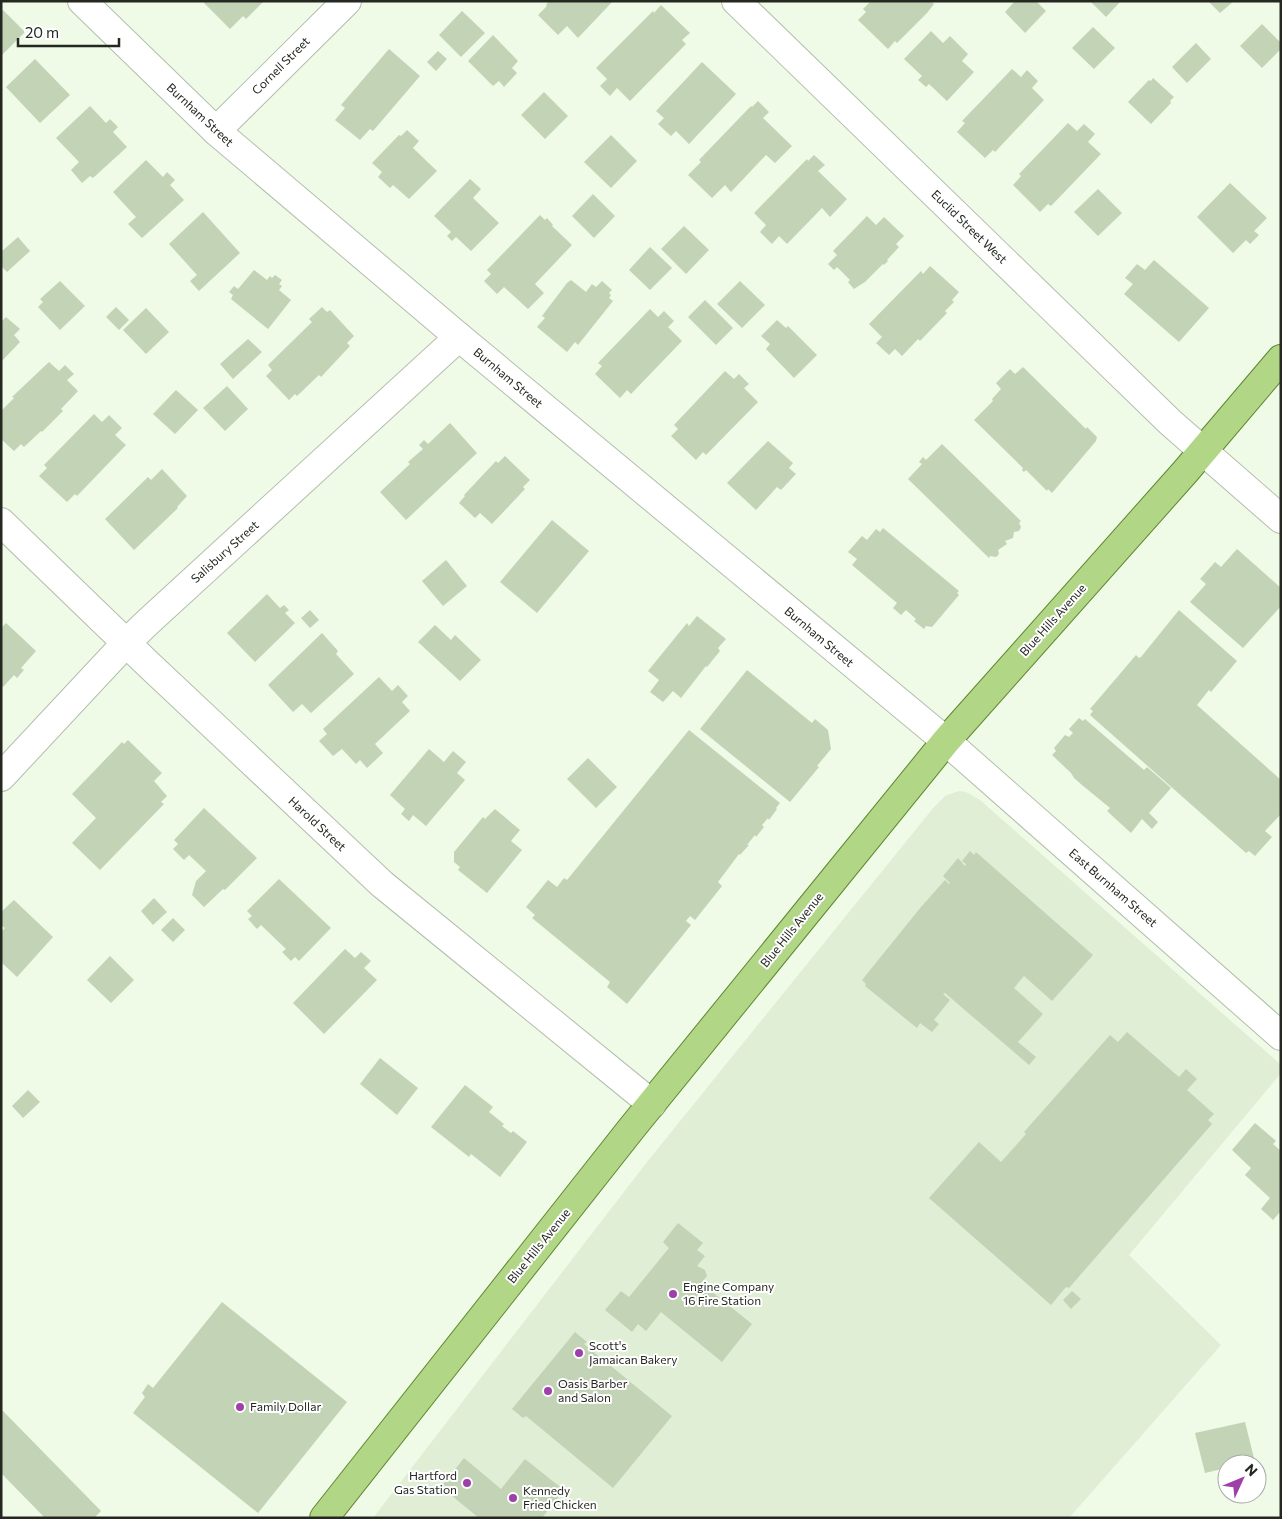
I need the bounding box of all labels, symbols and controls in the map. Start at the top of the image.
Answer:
scale bar [18,15,119,47]
text: 20 m [25,23,59,41]
street label: Cornell Street [249,34,312,97]
street label: Burnham Street [164,80,237,149]
street label: Euclid Street West [929,187,1010,266]
street label: Burnham Street [471,344,546,410]
street label: Salisbury Street [188,517,261,585]
street label: Blue Hills Avenue [1016,580,1088,658]
street label: Burnham Street [782,603,857,669]
street label: Harold Street [286,793,349,853]
street label: East Burnham Street [1067,845,1161,929]
street label: Blue Hills Avenue [757,889,826,970]
street label: Blue Hills Avenue [504,1205,573,1286]
place label: Engine Company 16 Fire Station [683,1279,774,1307]
marker: Engine Company 16 Fire Station [667,1288,679,1300]
place label: Scott's Jamaican Bakery [589,1338,678,1367]
marker: Scott's Jamaican Bakery [573,1347,585,1359]
place label: Oasis Barber and Salon [558,1376,628,1404]
marker: Oasis Barber and Salon [542,1385,554,1397]
place label: Family Dollar [250,1399,321,1413]
marker: Family Dollar [234,1401,246,1413]
north arrow [1217,1454,1267,1504]
text: N [1242,1460,1261,1479]
place label: Hartford Gas Station [394,1468,457,1496]
marker: Hartford Gas Station [461,1477,473,1489]
place label: Kennedy Fried Chicken [523,1483,597,1511]
marker: Kennedy Fried Chicken [507,1492,519,1504]

